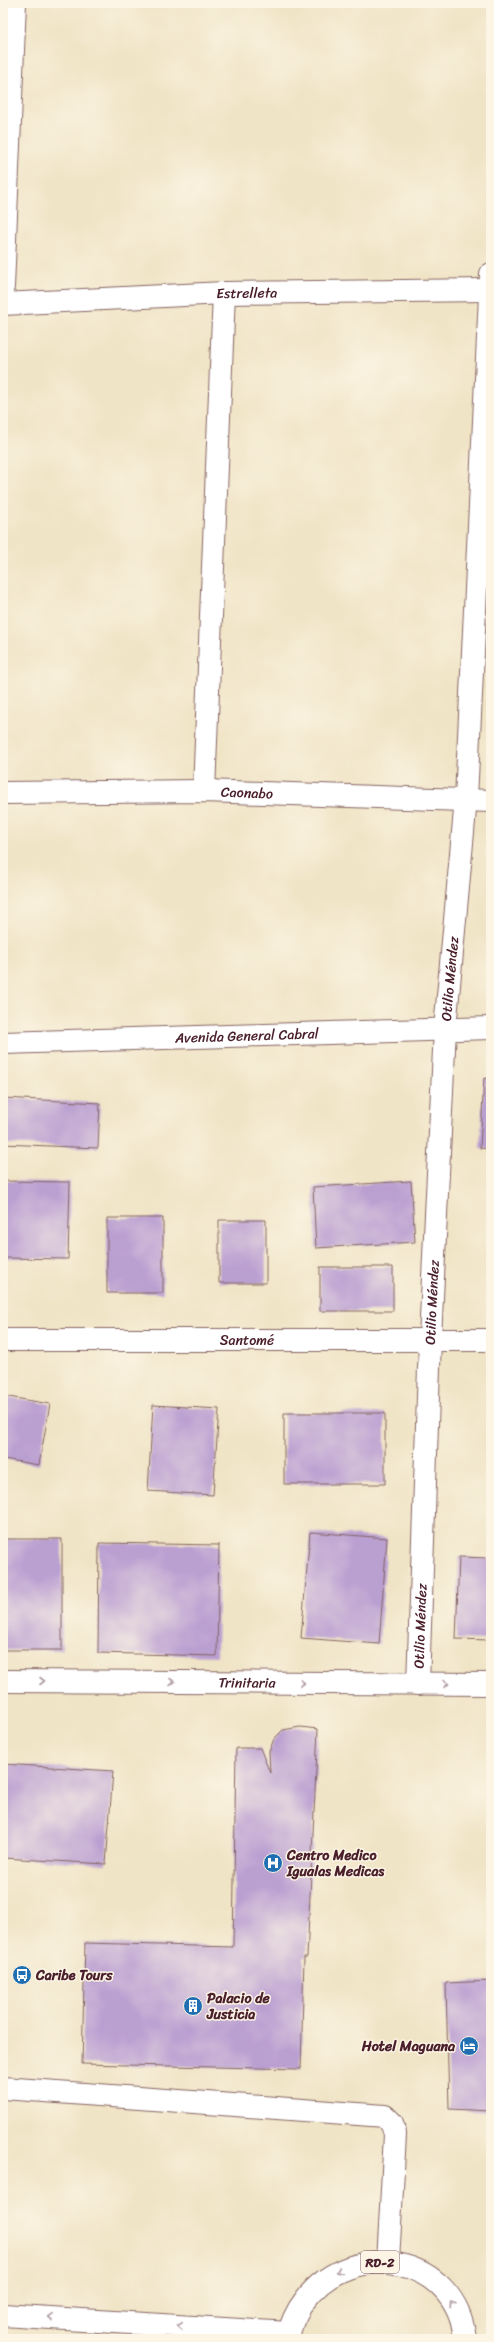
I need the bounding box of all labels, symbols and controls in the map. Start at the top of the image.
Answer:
street label: Estrelleta [216,280,277,306]
street label: Caonabo [220,779,273,806]
street label: Otilio Méndez [433,935,466,1022]
street label: Avenida General Cabral [174,1021,320,1050]
street label: Otilio Méndez [417,1259,446,1345]
street label: Santomé [220,1328,274,1353]
street label: Otilio Méndez [406,1583,434,1669]
street label: Trinitaria [218,1670,277,1695]
one-way arrow [39,1677,45,1685]
one-way arrow [169,1678,175,1686]
one-way arrow [299,1679,305,1687]
one-way arrow [443,1680,449,1688]
place label: Centro Medico Igualas Medicas [286,1843,384,1884]
hospital icon: Centro Medico Igualas Medicas [262,1852,284,1874]
place label: Caribe Tours [35,1963,113,1988]
bus stop icon: Caribe Tours [11,1964,33,1986]
place label: Palacio de Justicia [206,1986,271,2027]
building icon: Palacio de Justicia [182,1995,204,2017]
place label: Hotel Maguana [361,2034,456,2059]
hotel icon: Hotel Maguana [458,2035,480,2057]
road number: RD-2 [361,2251,399,2273]
one-way arrow [335,2266,343,2274]
one-way arrow [449,2300,457,2307]
one-way arrow [48,2314,54,2323]
one-way arrow [177,2322,183,2331]

